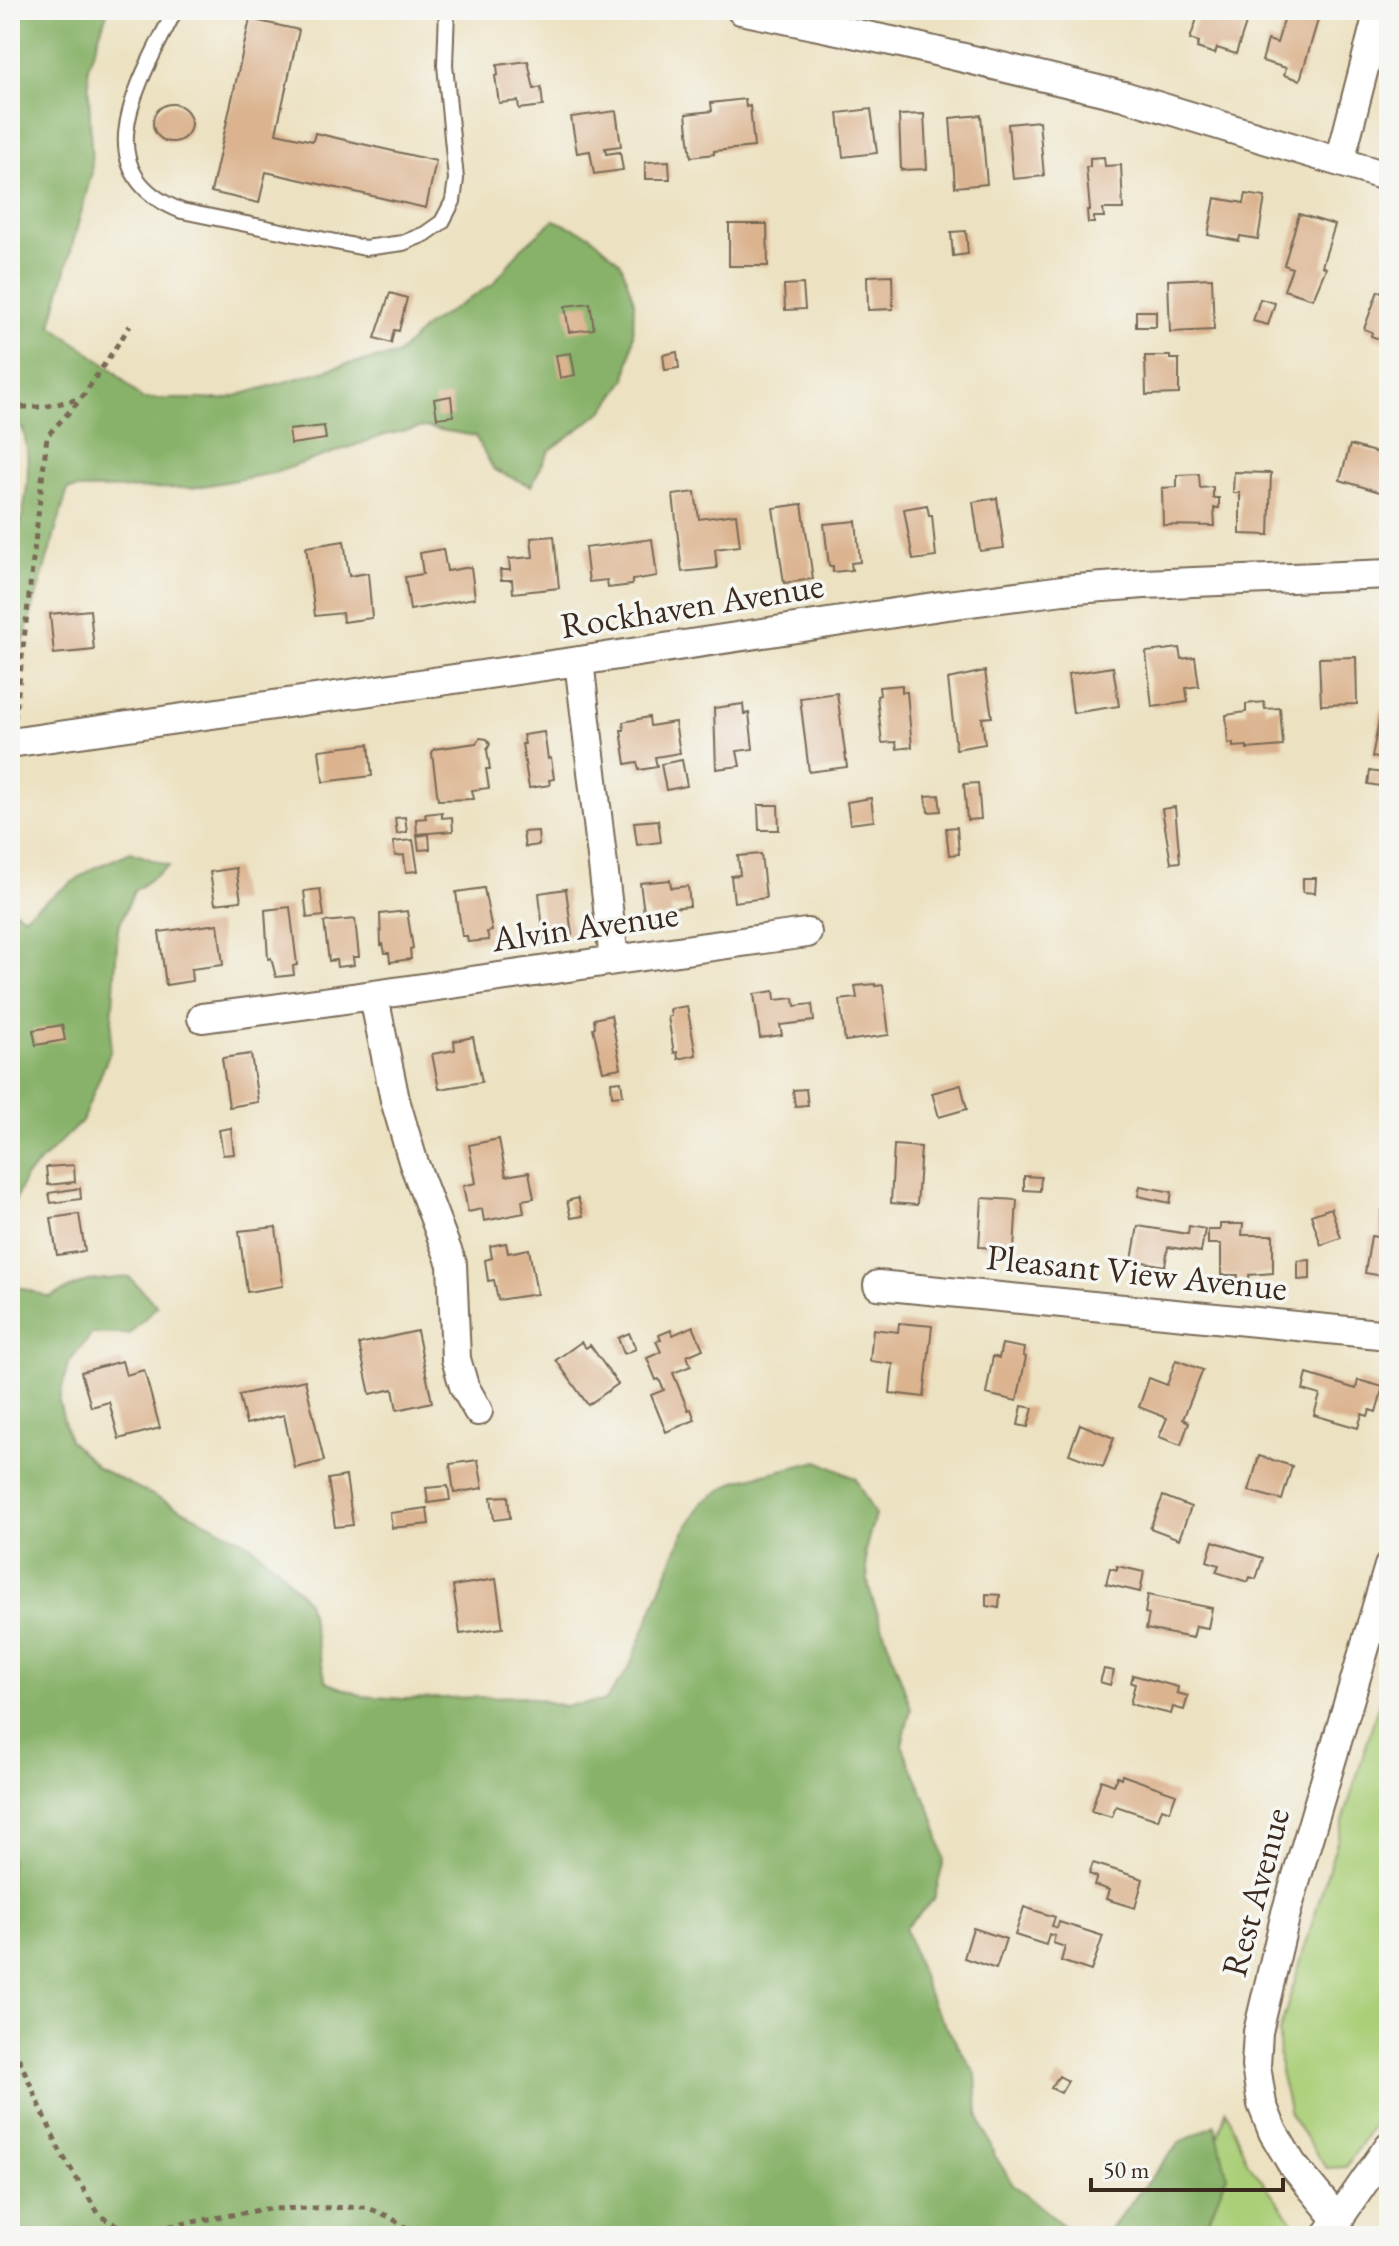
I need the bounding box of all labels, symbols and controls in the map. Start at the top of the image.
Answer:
street label: Rockhaven Avenue [557,561,827,649]
street label: Alvin Avenue [488,890,681,962]
street label: Pleasant View Avenue [984,1233,1290,1311]
street label: Rest Avenue [1210,1802,1300,1982]
scale bar [1091,2142,1283,2192]
text: 50 m [1103,2154,1150,2185]

